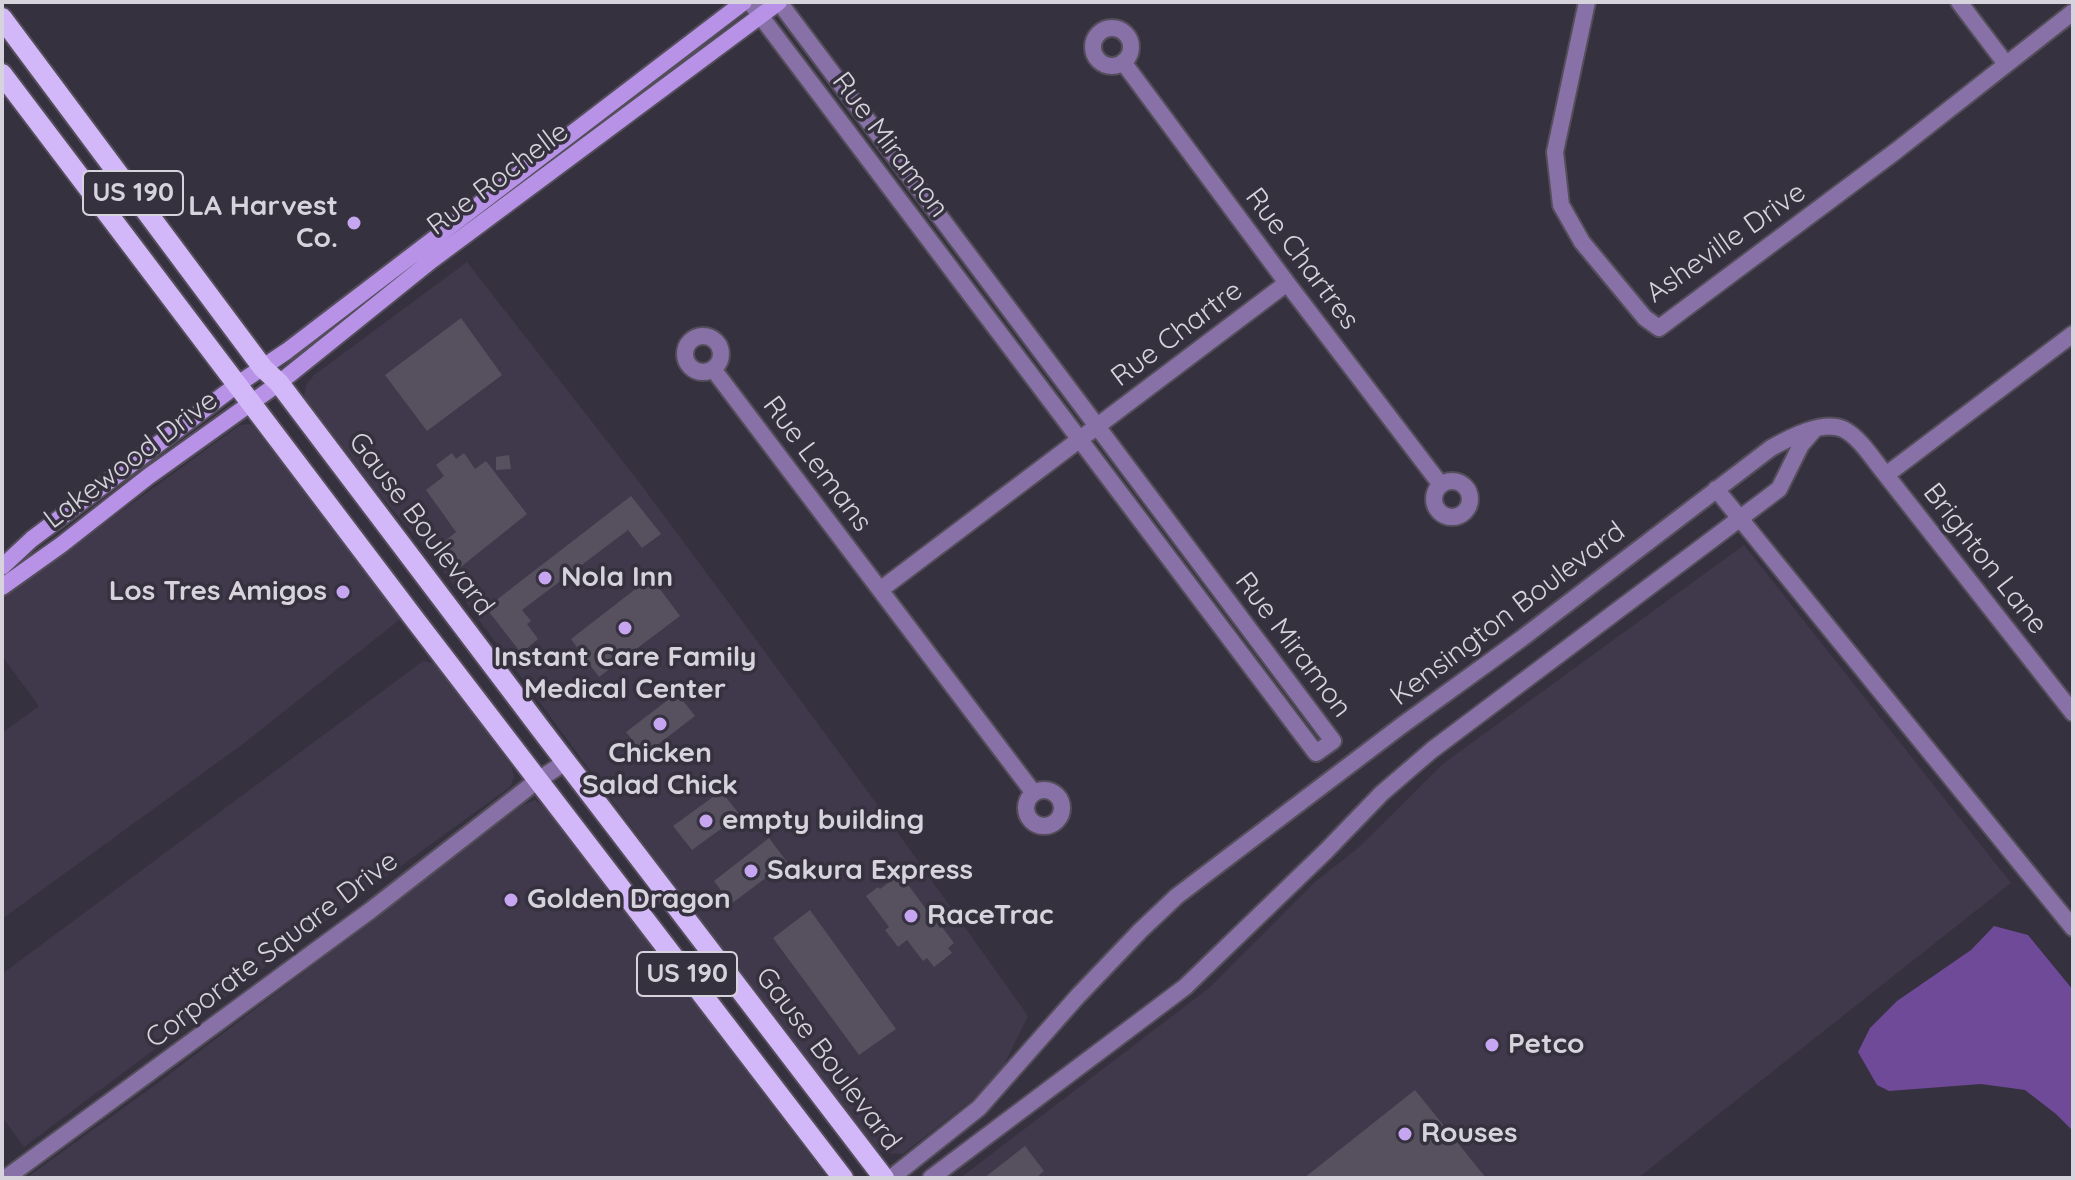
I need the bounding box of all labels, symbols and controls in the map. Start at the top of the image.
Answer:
street label: Rue Miramon [825,66,955,224]
street label: Rue Rochelle [421,115,575,243]
road number: US 190 [83,171,183,215]
street label: Asheville Drive [1640,176,1812,310]
street label: Rue Chartres [1238,182,1366,336]
place label: LA Harvest Co. [188,190,338,256]
marker: LA Harvest Co. [345,214,363,232]
street label: Rue Chartre [1105,274,1249,394]
street label: Lakewood Drive [37,384,225,536]
street label: Rue Lemans [755,390,879,538]
street label: Gause Boulevard [341,426,501,622]
street label: Brighton Lane [1916,477,2054,641]
street label: Kensington Boulevard [1384,515,1632,713]
place label: Nola Inn [561,561,673,595]
street label: Rue Miramon [1228,566,1358,724]
marker: Nola Inn [536,569,554,587]
place label: Los Tres Amigos [109,575,327,609]
marker: Los Tres Amigos [334,583,352,601]
marker: Instant Care Family Medical Center [616,619,634,637]
place label: Instant Care Family Medical Center [494,641,756,707]
marker: Chicken Salad Chick [651,715,669,733]
place label: Chicken Salad Chick [582,737,738,803]
place label: empty building [722,804,924,838]
marker: empty building [697,812,715,830]
street label: Corporate Square Drive [139,844,405,1056]
place label: Sakura Express [767,854,973,888]
marker: Sakura Express [742,862,760,880]
place label: Golden Dragon [527,883,731,917]
marker: Golden Dragon [502,891,520,909]
place label: RaceTrac [927,899,1054,933]
marker: RaceTrac [902,907,920,925]
road number: US 190 [637,952,737,996]
street label: Gause Boulevard [748,961,908,1157]
place label: Petco [1508,1028,1584,1062]
marker: Petco [1483,1036,1501,1054]
place label: Rouses [1421,1117,1518,1151]
marker: Rouses [1396,1125,1414,1143]

